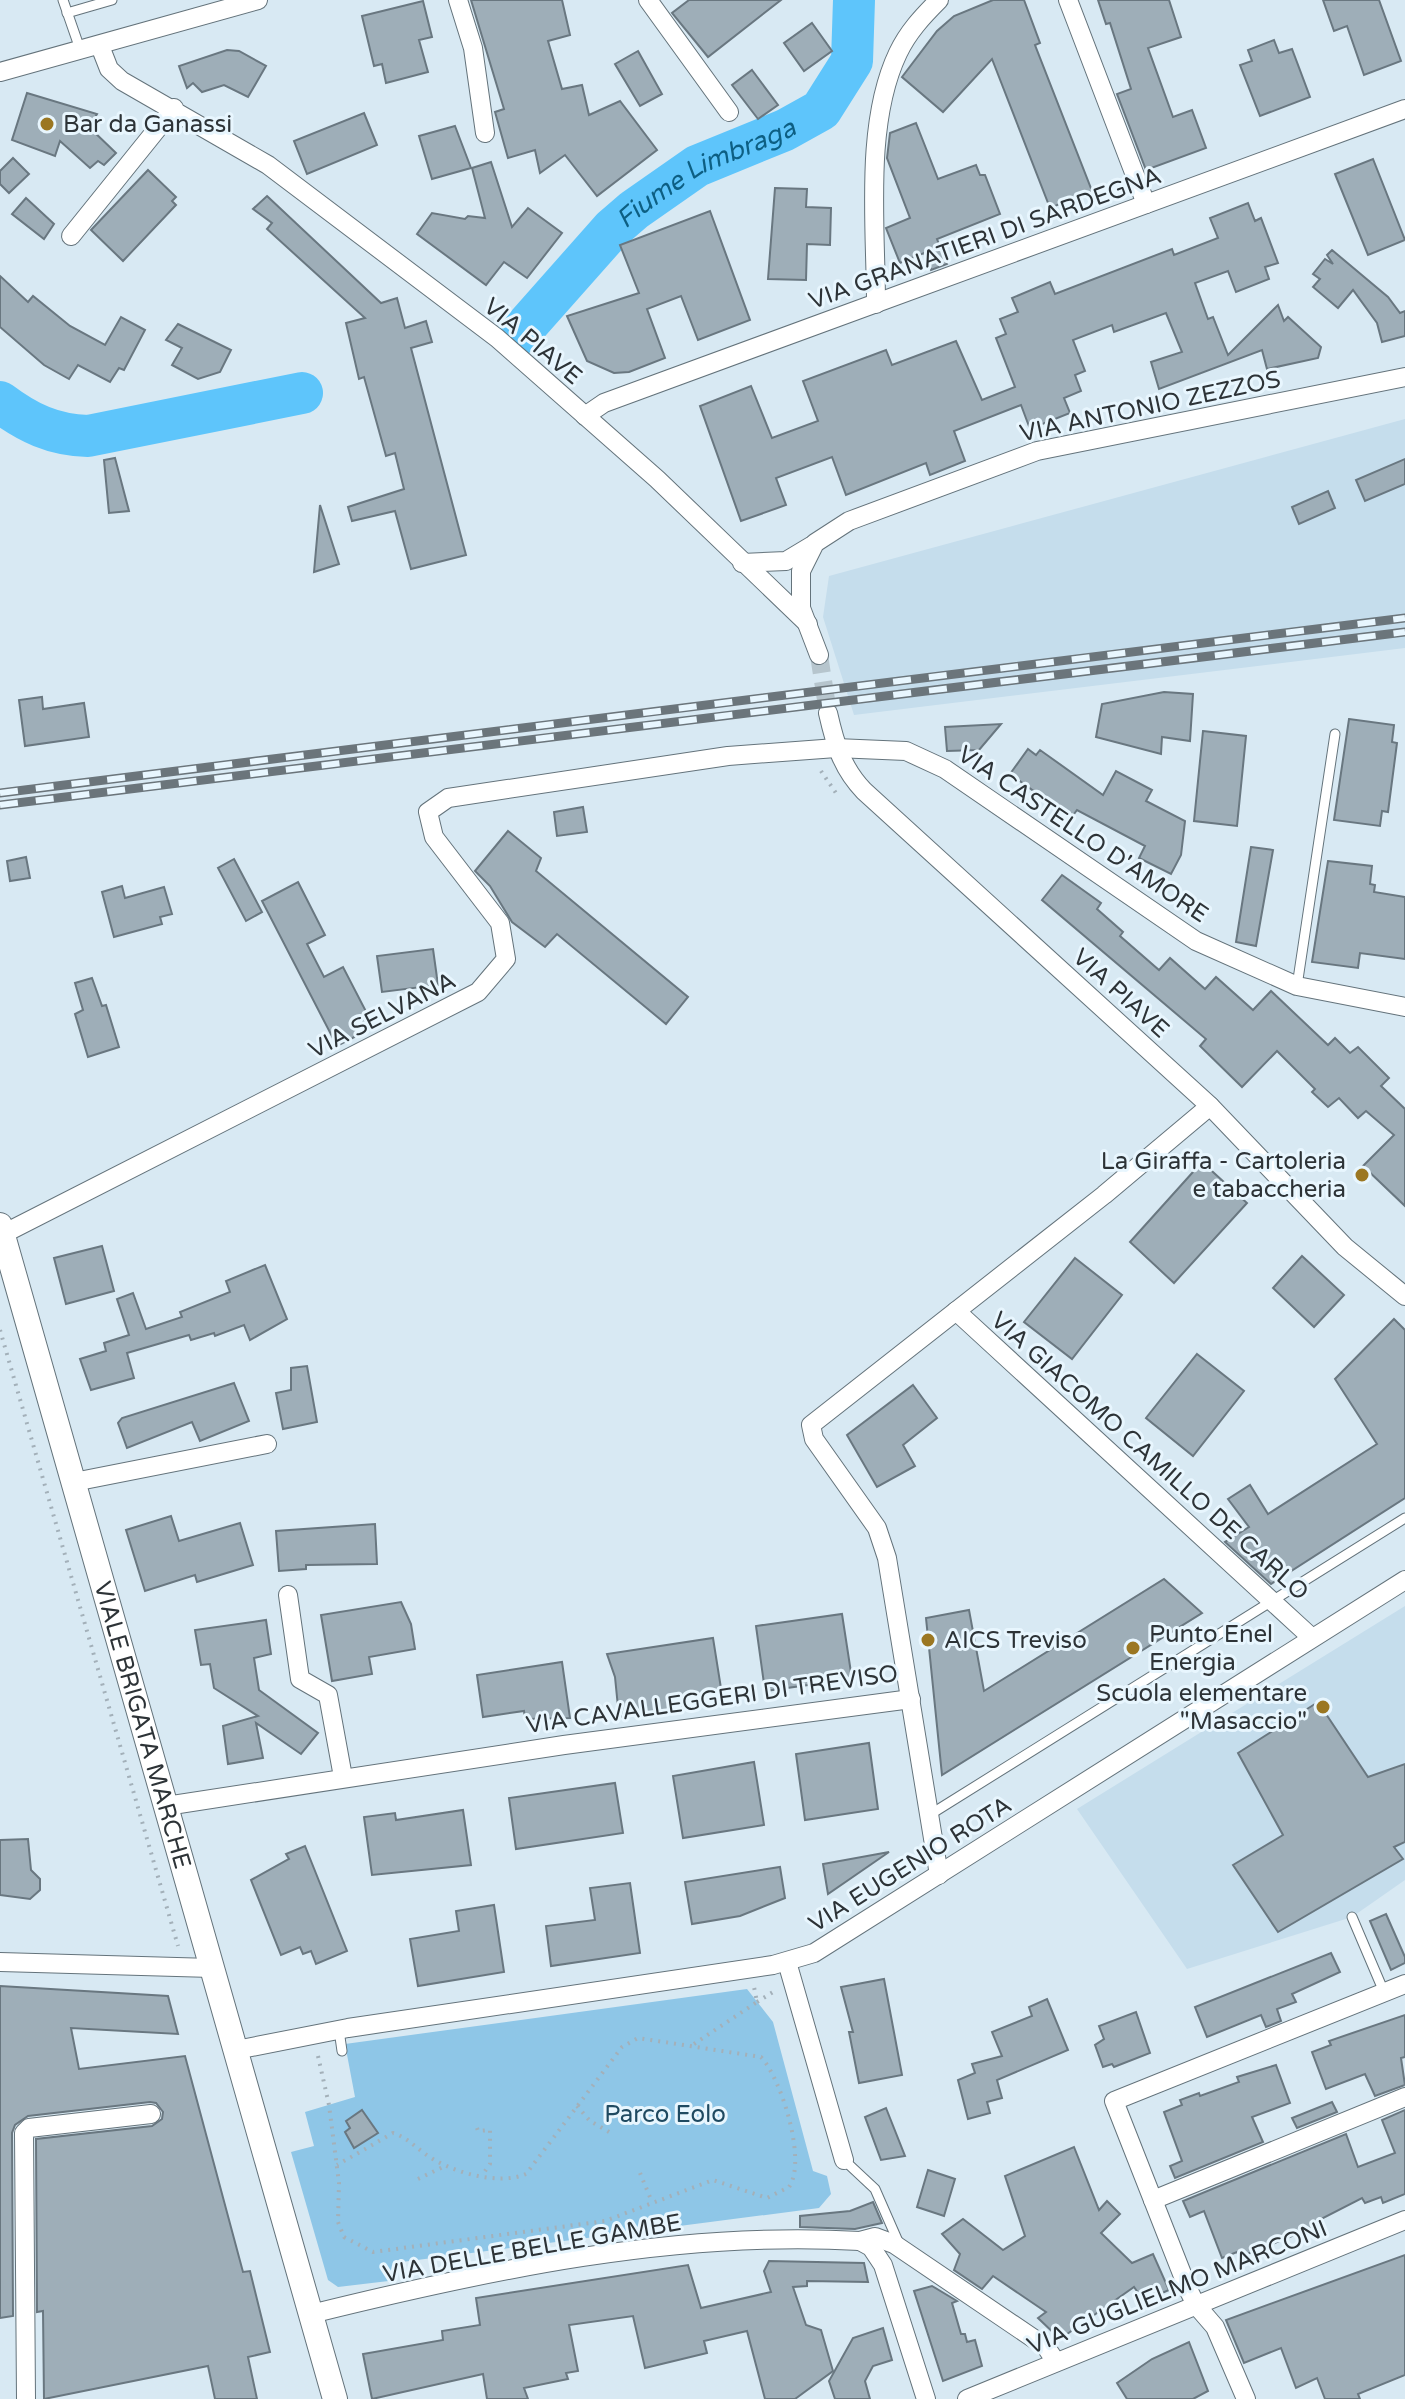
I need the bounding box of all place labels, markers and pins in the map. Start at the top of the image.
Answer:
place label: Bar da Ganassi [63,110,232,139]
marker: Bar da Ganassi [38,115,56,133]
place label: La Giraffa - Cartoleria e tabaccheria [1101,1147,1346,1204]
marker: La Giraffa - Cartoleria e tabaccheria [1353,1166,1371,1184]
place label: Punto Enel Energia [1149,1620,1273,1677]
place label: AICS Treviso [944,1626,1087,1655]
marker: AICS Treviso [919,1631,937,1649]
marker: Punto Enel Energia [1124,1639,1142,1657]
place label: Scuola elementare "Masaccio" [1096,1679,1307,1736]
marker: Scuola elementare "Masaccio" [1314,1698,1332,1716]

